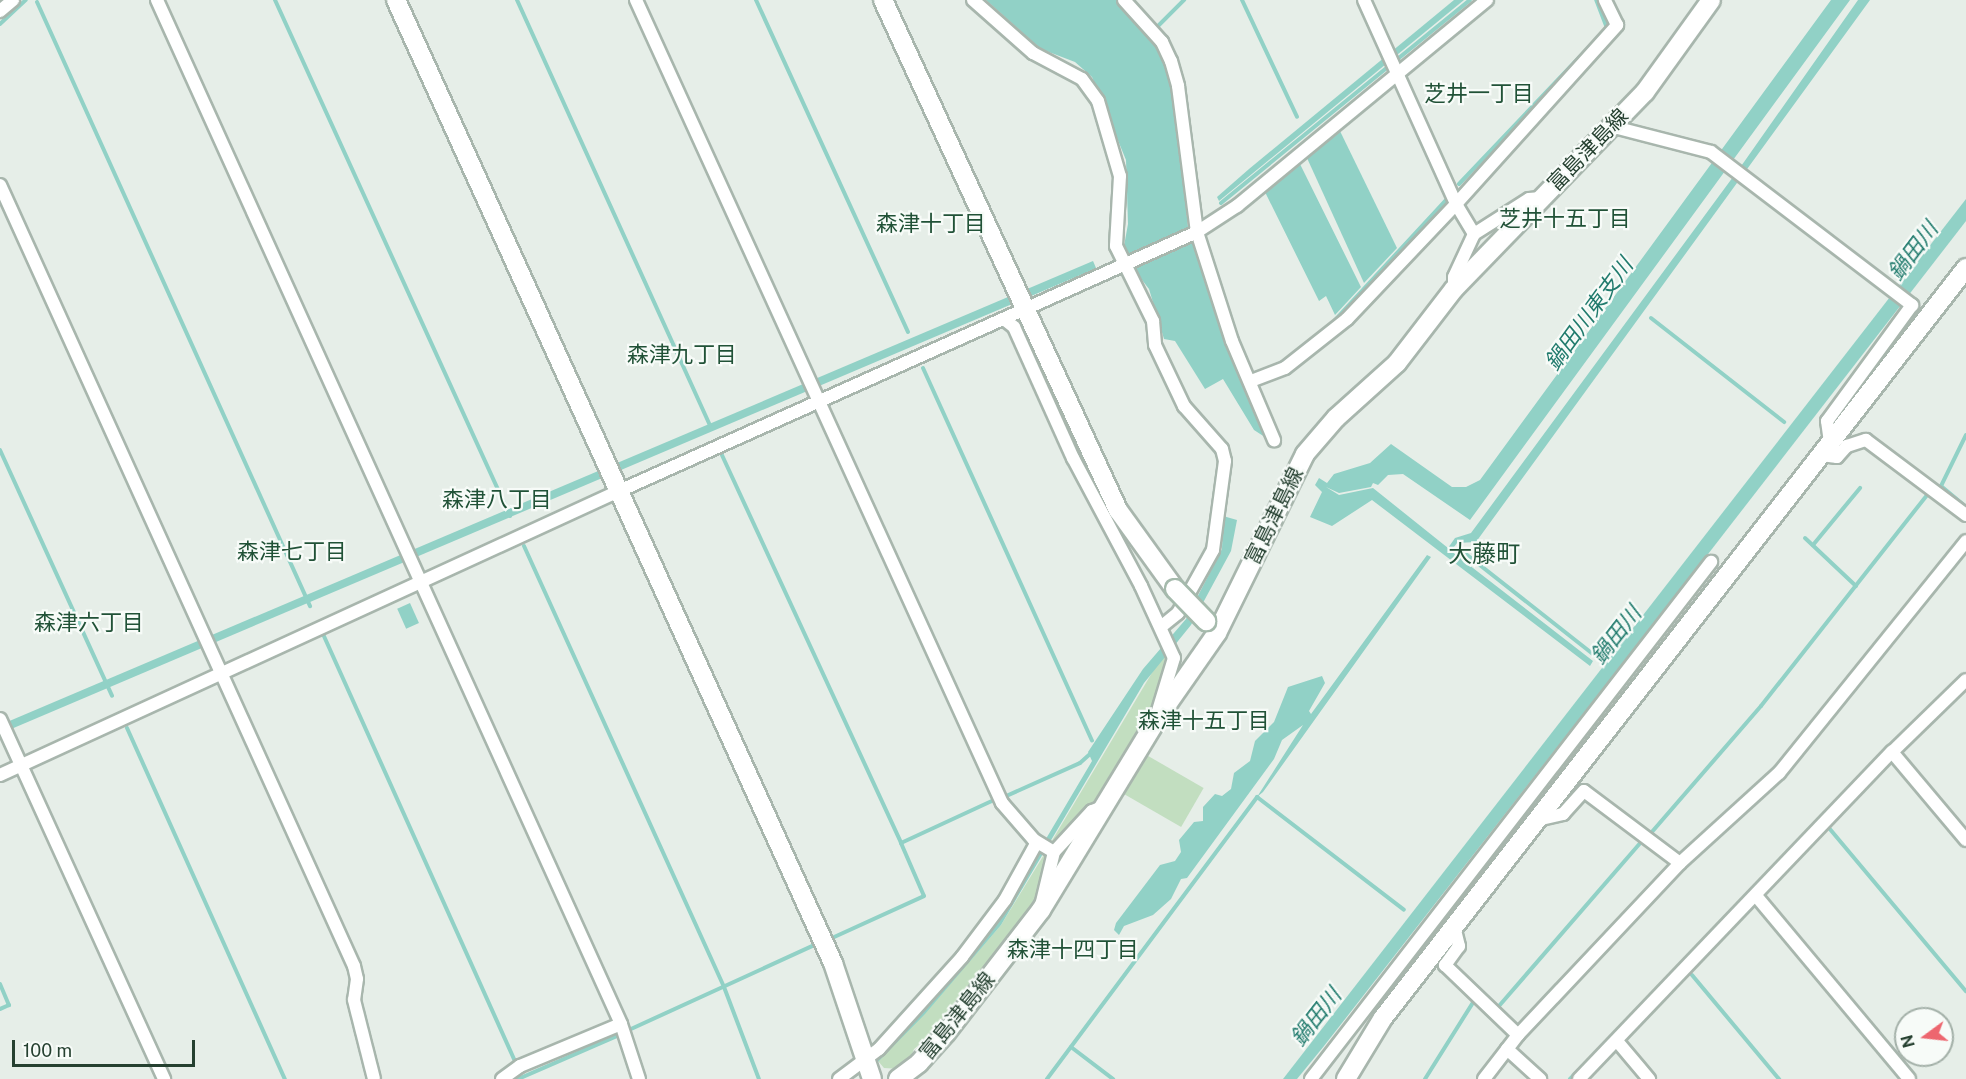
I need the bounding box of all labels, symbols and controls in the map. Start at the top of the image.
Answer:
district label: 芝井一丁目 [1424,81,1534,107]
street label: 富島津島線 [1542,103,1634,197]
district label: 芝井十五丁目 [1499,206,1631,232]
district label: 森津十丁目 [876,211,986,237]
water label: 鍋田川 [1883,217,1943,285]
water label: 鍋田川東支川 [1540,253,1638,375]
district label: 森津九丁目 [627,342,737,368]
street label: 富島津島線 [1240,463,1308,569]
district label: 森津八丁目 [442,487,552,513]
district label: 森津七丁目 [237,539,347,565]
district label: 大藤町 [1448,540,1520,568]
water label: 鍋田川 [1585,601,1647,669]
district label: 森津六丁目 [34,610,144,636]
district label: 森津十五丁目 [1138,708,1270,734]
district label: 森津十四丁目 [1007,937,1139,963]
street label: 富島津島線 [914,967,1000,1065]
water label: 鍋田川 [1285,983,1347,1051]
north arrow [1894,1007,1954,1067]
scale bar [15,1028,198,1066]
text: N [1897,1033,1919,1050]
text: 100 m [23,1040,72,1061]

